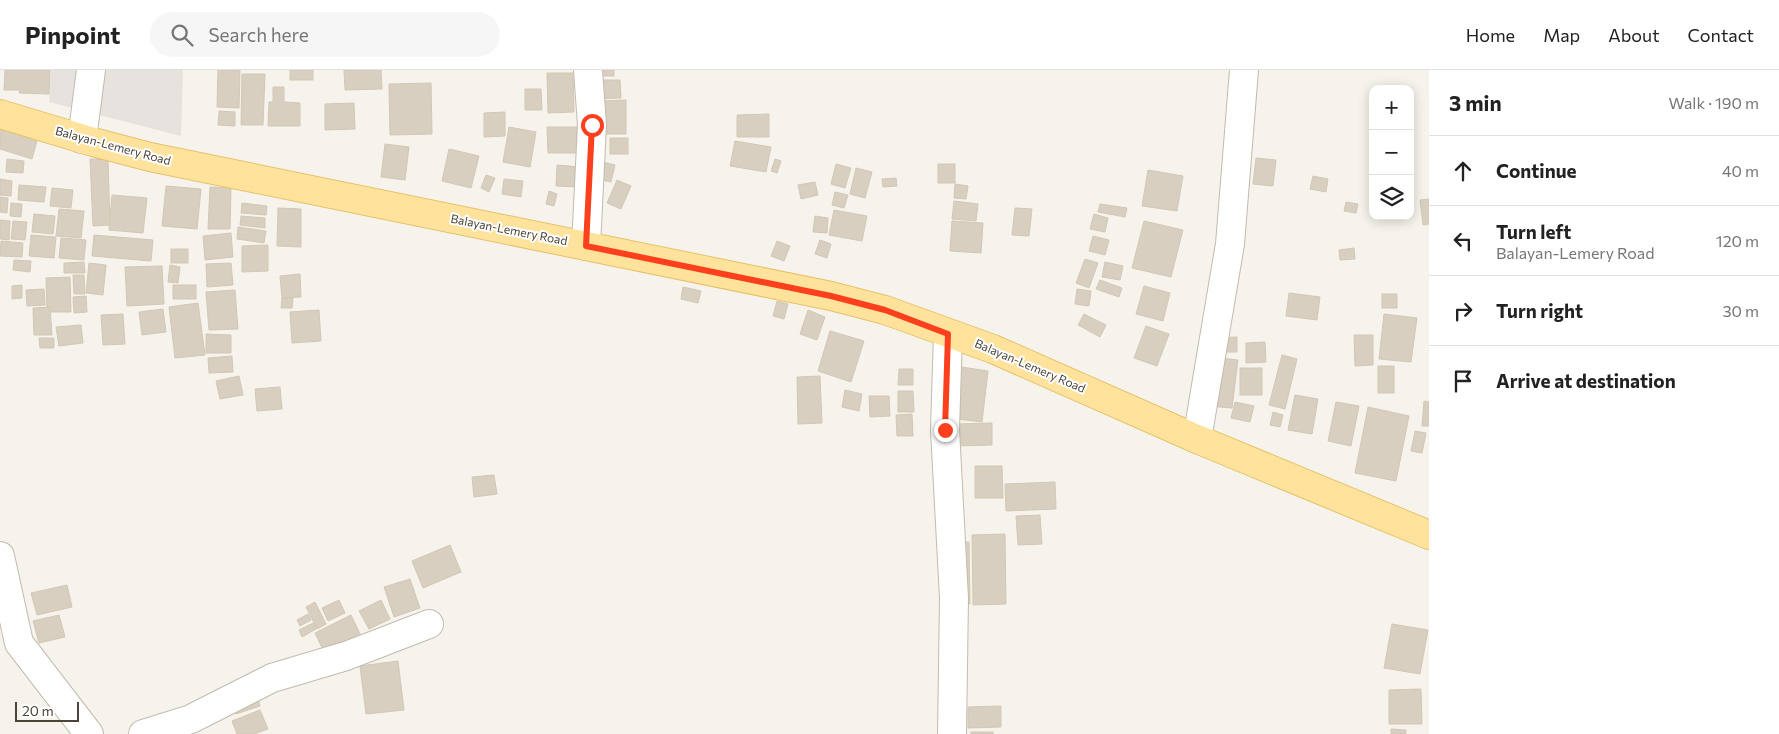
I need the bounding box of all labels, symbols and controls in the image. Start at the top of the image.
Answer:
search box [150,12,500,57]
text: Pinpoint [25,20,120,49]
icon: search [168,21,196,49]
text: Search here [208,23,309,46]
text: Home [1466,24,1515,46]
text: Map [1543,24,1580,46]
text: About [1608,24,1660,46]
text: Contact [1688,24,1754,46]
map controls [1369,85,1414,220]
button: + [1369,85,1414,130]
text: 3 min [1449,90,1502,115]
text: Walk · 190 m [1669,93,1759,112]
route start [581,114,604,137]
street label: Balayan-Lemery Road [54,123,173,167]
button: − [1369,130,1414,175]
icon: ahead [1449,157,1477,185]
text: Continue [1496,159,1576,182]
text: 40 m [1722,161,1759,180]
button: layers [1369,175,1414,220]
street label: Balayan-Lemery Road [450,211,569,247]
text: Turn left [1496,220,1571,243]
icon: left [1449,227,1477,255]
text: 120 m [1716,231,1759,250]
text: Balayan-Lemery Road [1496,243,1654,262]
icon: right [1449,297,1477,325]
text: Turn right [1496,299,1583,322]
text: 30 m [1722,301,1759,320]
street label: Balayan-Lemery Road [973,335,1088,395]
icon: arrive [1449,367,1477,395]
text: Arrive at destination [1496,369,1676,392]
route end [934,419,957,442]
scale bar [15,699,79,722]
text: 20 m [22,702,54,719]

